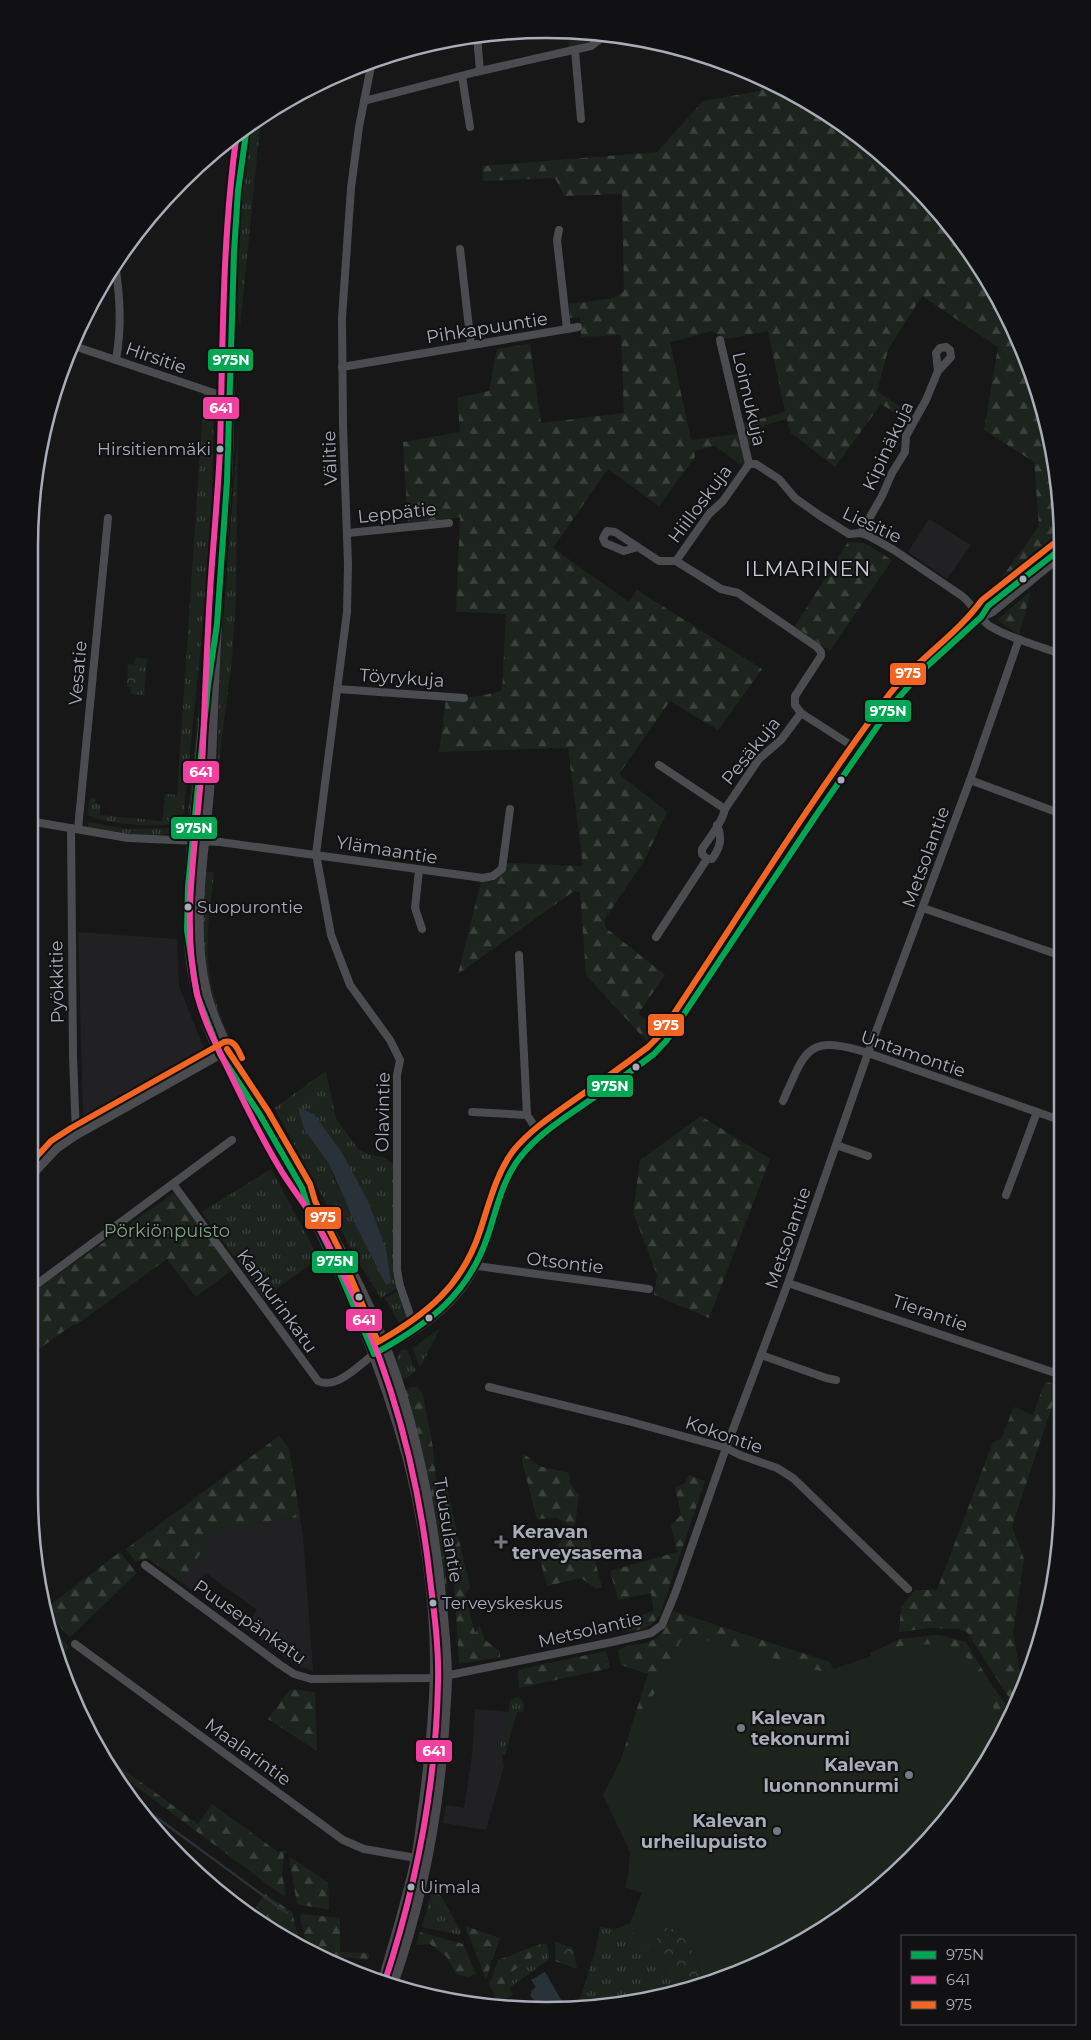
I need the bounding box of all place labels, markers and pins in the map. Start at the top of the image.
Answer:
place label: Hirsitienmäki [97,439,211,459]
marker: Hirsitienmäki [215,444,225,454]
unlabelled marker [1018,574,1028,584]
unlabelled marker [836,775,846,785]
place label: Suopurontie [197,897,303,917]
marker: Suopurontie [183,902,193,912]
unlabelled marker [631,1062,641,1072]
unlabelled marker [354,1292,364,1302]
unlabelled marker [424,1313,434,1323]
place label: Keravan terveysasema [512,1521,643,1564]
marker: Keravan terveysasema [494,1535,508,1549]
place label: Terveyskeskus [442,1593,563,1613]
marker: Terveyskeskus [428,1598,438,1608]
place label: Kalevan tekonurmi [751,1707,850,1750]
marker: Kalevan tekonurmi [735,1722,747,1734]
place label: Kalevan luonnonnurmi [763,1754,899,1797]
marker: Kalevan luonnonnurmi [903,1769,915,1781]
place label: Kalevan urheilupuisto [641,1810,767,1853]
marker: Kalevan urheilupuisto [771,1825,783,1837]
place label: Uimala [420,1877,481,1897]
marker: Uimala [406,1882,416,1892]

